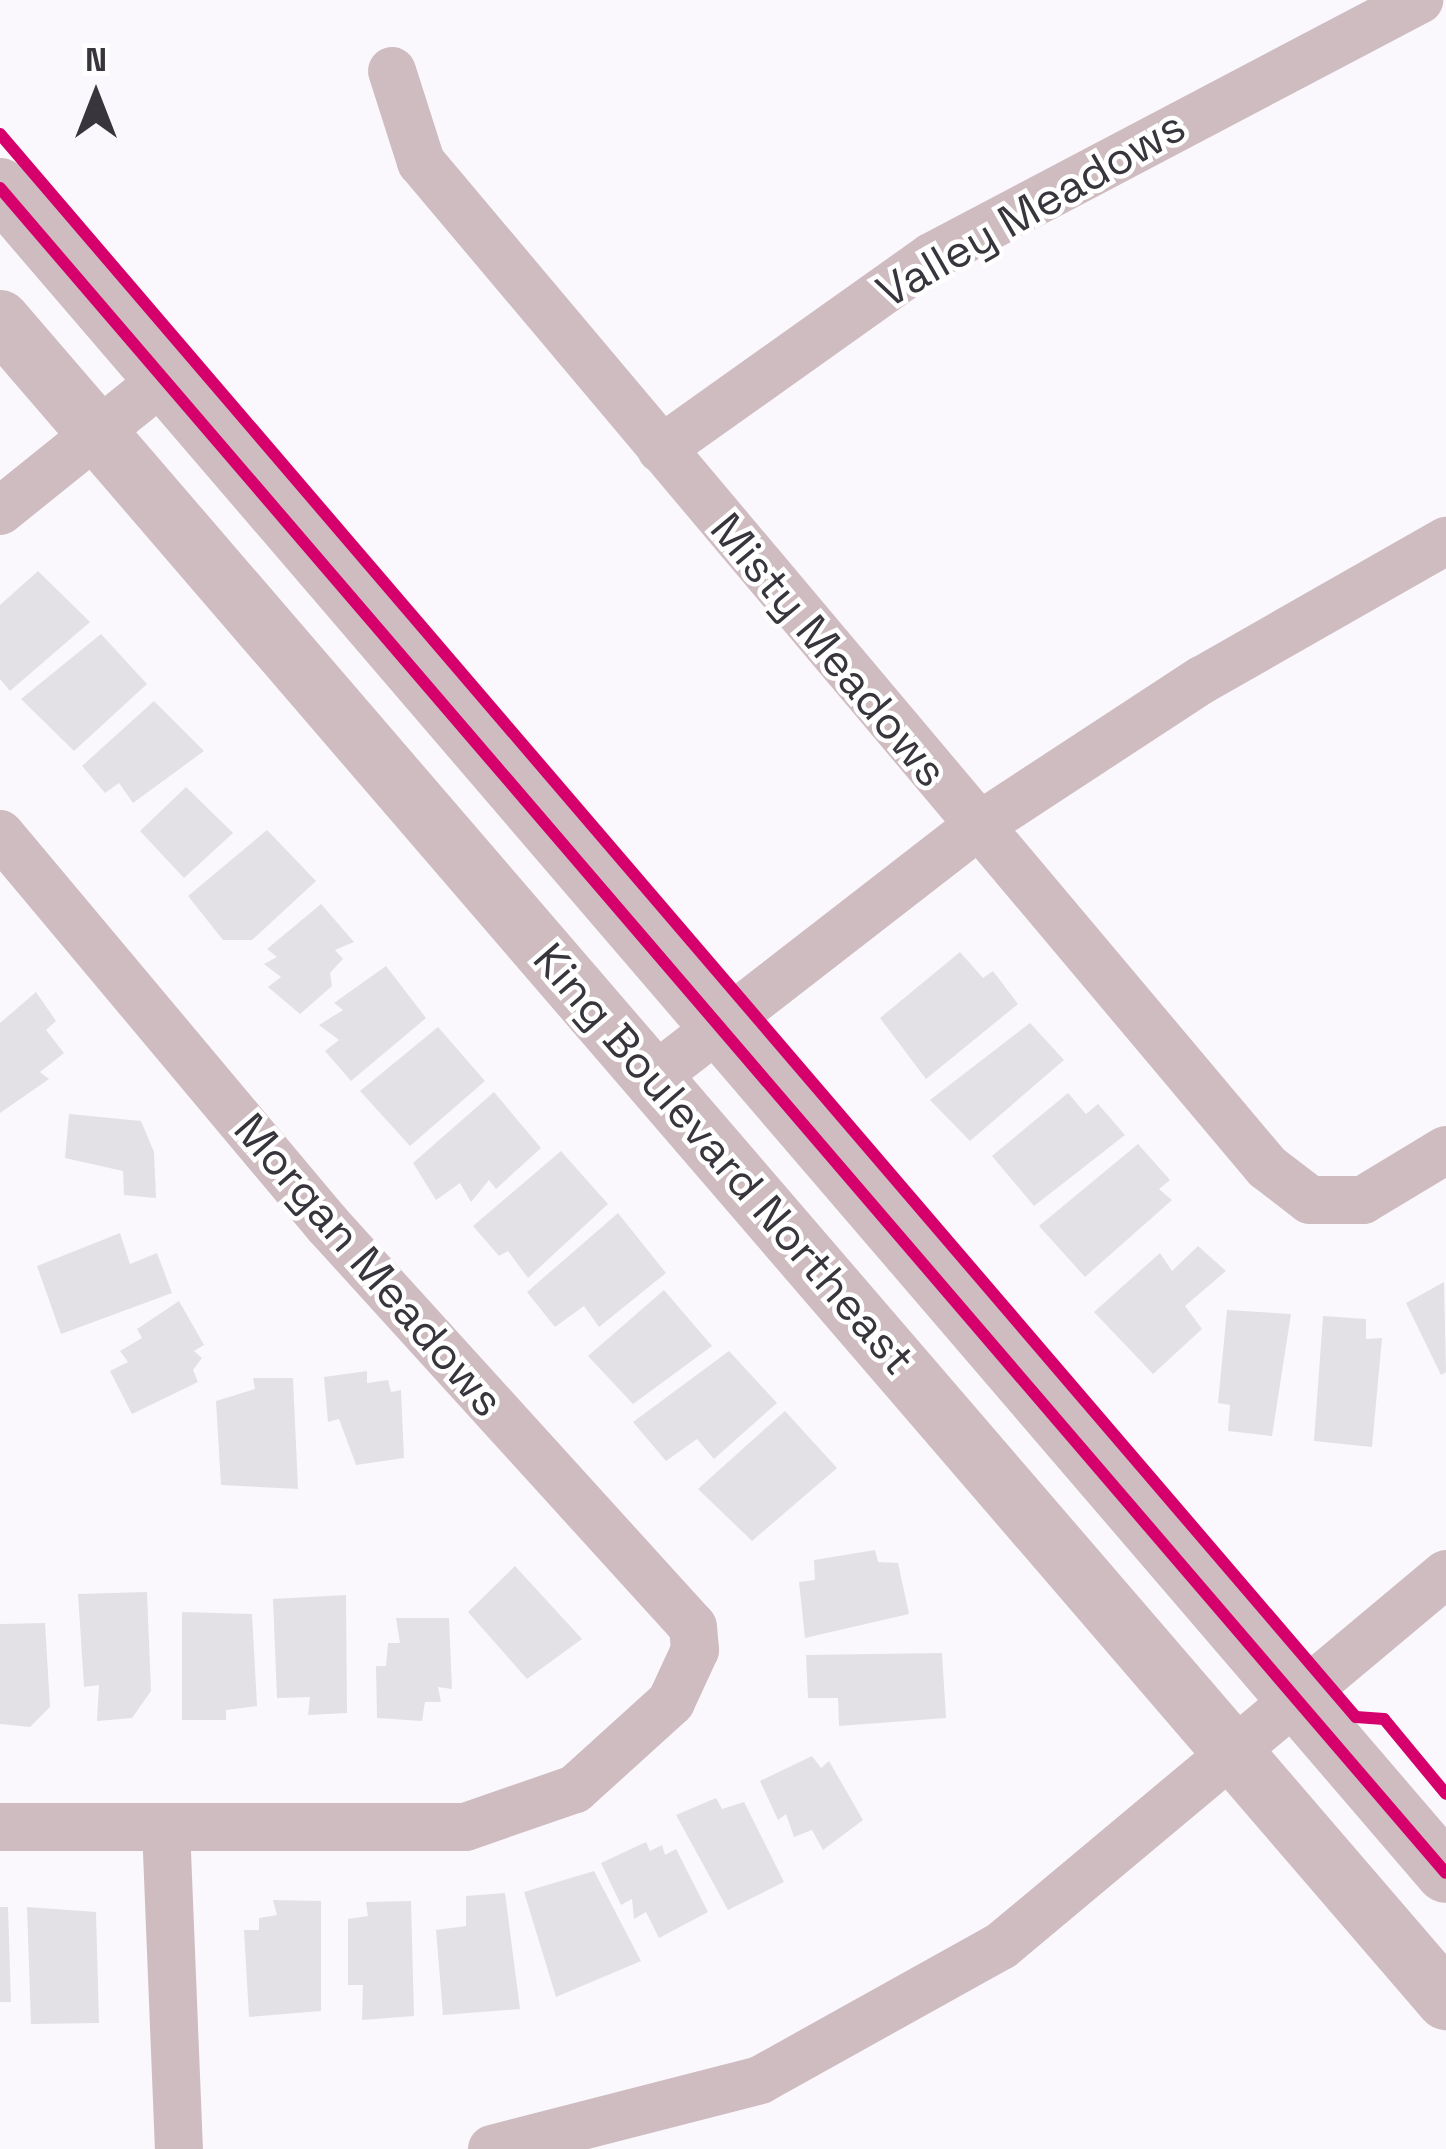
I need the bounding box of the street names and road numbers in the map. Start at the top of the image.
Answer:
street label: Valley Meadows [867,99,1195,319]
street label: Misty Meadows [699,503,959,797]
street label: King Boulevard Northeast [522,932,926,1386]
street label: Morgan Meadows [223,1103,515,1427]

